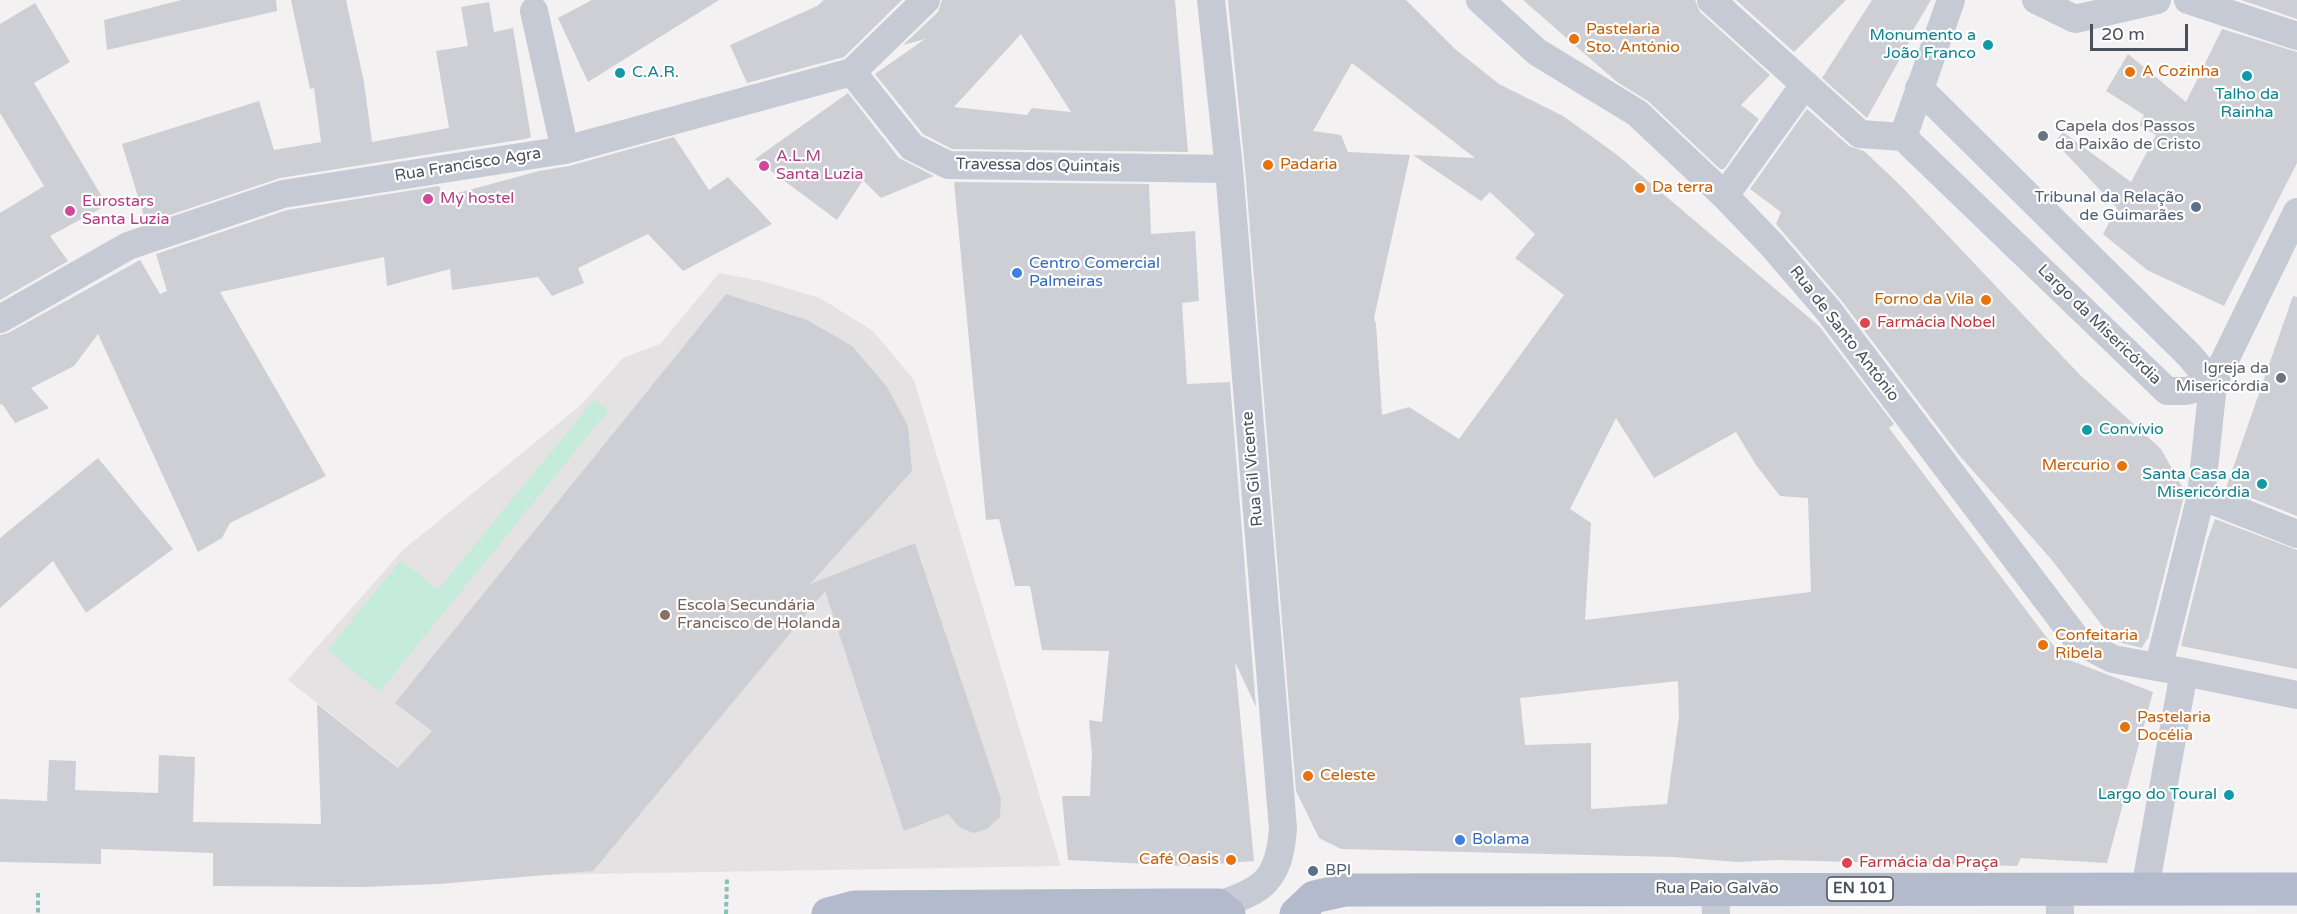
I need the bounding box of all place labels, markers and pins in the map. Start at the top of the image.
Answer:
place label: Pastelaria Sto. António [1586,20,1680,58]
place label: Monumento a João Franco [1869,26,1976,64]
marker: Pastelaria Sto. António [1567,32,1581,46]
marker: Monumento a João Franco [1981,38,1995,52]
place label: A Cozinha [2142,62,2219,82]
place label: C.A.R. [632,63,679,83]
marker: A Cozinha [2123,65,2137,79]
marker: C.A.R. [613,66,627,80]
marker: Talho da Rainha [2240,69,2254,83]
place label: Talho da Rainha [2215,85,2279,123]
place label: Capela dos Passos da Paixão de Cristo [2055,117,2201,155]
marker: Capela dos Passos da Paixão de Cristo [2036,129,2050,143]
place label: A.L.M Santa Luzia [776,147,864,185]
place label: Padaria [1280,155,1338,175]
marker: Padaria [1261,158,1275,172]
marker: A.L.M Santa Luzia [757,159,771,173]
place label: Da terra [1652,178,1713,198]
marker: Da terra [1633,181,1647,195]
place label: Tribunal da Relação de Guimarães [2034,188,2184,226]
place label: My hostel [440,189,514,209]
place label: Eurostars Santa Luzia [82,192,170,230]
marker: My hostel [421,192,435,206]
marker: Tribunal da Relação de Guimarães [2189,200,2203,214]
marker: Eurostars Santa Luzia [63,204,77,218]
place label: Centro Comercial Palmeiras [1029,254,1160,292]
marker: Centro Comercial Palmeiras [1010,266,1024,280]
place label: Forno da Vila [1874,290,1974,310]
marker: Forno da Vila [1979,293,1993,307]
place label: Farmácia Nobel [1877,313,1995,333]
marker: Farmácia Nobel [1858,316,1872,330]
place label: Igreja da Misericórdia [2176,359,2269,397]
marker: Igreja da Misericórdia [2274,371,2288,385]
place label: Convívio [2099,420,2164,440]
marker: Convívio [2080,423,2094,437]
place label: Mercurio [2042,456,2110,476]
marker: Mercurio [2115,459,2129,473]
place label: Santa Casa da Misericórdia [2142,465,2250,503]
marker: Santa Casa da Misericórdia [2255,477,2269,491]
place label: Escola Secundária Francisco de Holanda [677,596,840,634]
marker: Escola Secundária Francisco de Holanda [658,608,672,622]
place label: Confeitaria Ribela [2055,626,2138,664]
marker: Confeitaria Ribela [2036,638,2050,652]
place label: Pastelaria Docélia [2137,708,2211,746]
marker: Pastelaria Docélia [2118,720,2132,734]
place label: Celeste [1320,766,1376,786]
marker: Celeste [1301,769,1315,783]
place label: Largo do Toural [2098,785,2217,805]
marker: Largo do Toural [2222,788,2236,802]
place label: Bolama [1472,830,1529,850]
marker: Bolama [1453,833,1467,847]
place label: Café Oasis [1139,850,1219,870]
marker: Café Oasis [1224,853,1238,867]
place label: Farmácia da Praça [1859,853,1998,873]
marker: Farmácia da Praça [1840,856,1854,870]
place label: BPI [1325,861,1351,881]
marker: BPI [1306,864,1320,878]

